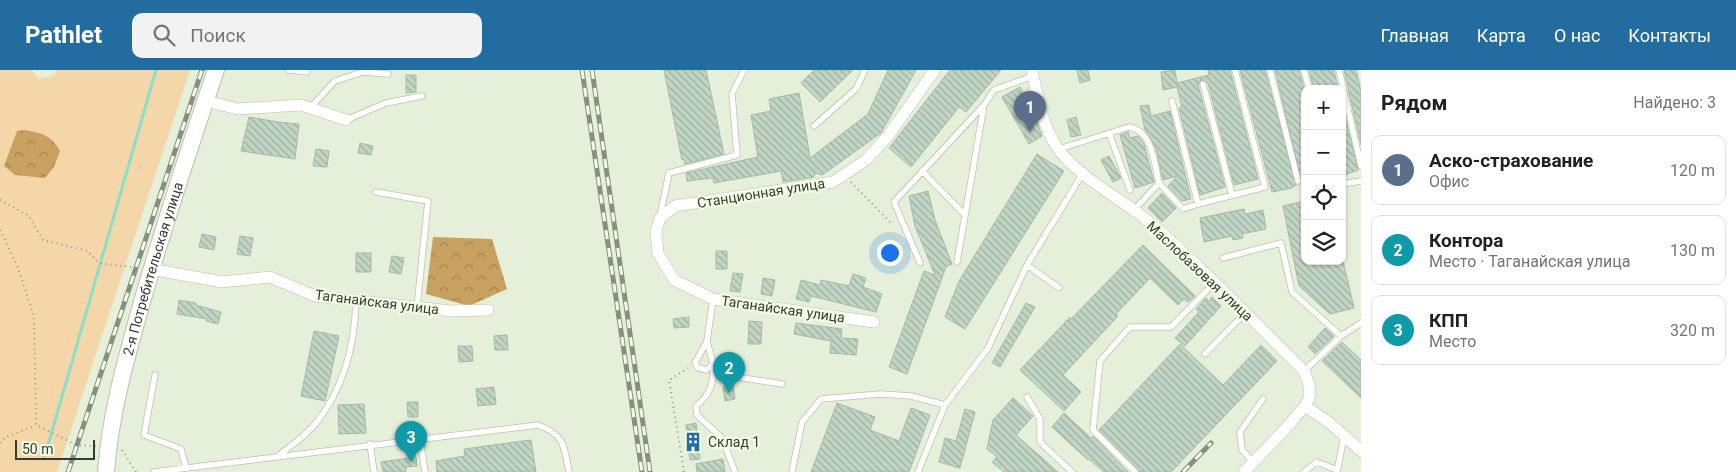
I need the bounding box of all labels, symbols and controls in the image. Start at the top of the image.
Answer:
search box [132,13,482,58]
text: Pathlet [25,21,102,49]
icon: search [150,21,178,49]
text: Поиск [190,24,246,47]
text: Главная [1380,25,1449,46]
text: Карта [1477,25,1526,46]
text: О нас [1554,25,1600,46]
text: Контакты [1628,25,1711,46]
map controls [1301,85,1346,265]
button: + [1301,85,1346,130]
pin: 1 [1014,91,1046,132]
text: Рядом [1381,91,1447,115]
text: Найдено: 3 [1633,93,1716,112]
button: − [1301,130,1346,175]
text: Аско-страхование [1429,149,1593,172]
text: 1 [1393,161,1403,180]
text: 120 m [1670,161,1715,180]
text: Офис [1429,172,1469,191]
street label: Станционная улица [696,175,826,211]
button: locate [1301,175,1346,220]
street label: 2-я Потребительская улица [120,180,186,357]
street label: Маслобазовая улица [1144,218,1256,324]
button: layers [1301,220,1346,265]
text: Контора [1429,229,1503,252]
your location [877,240,903,266]
text: 2 [1393,241,1403,260]
text: 130 m [1670,241,1715,260]
text: Место · Таганайская улица [1429,252,1630,271]
street label: Таганайская улица [314,286,440,318]
street label: Таганайская улица [720,292,846,326]
text: КПП [1429,309,1468,332]
text: 3 [1393,321,1403,340]
text: 320 m [1670,321,1715,340]
text: Место [1429,332,1476,351]
pin: 2 [713,352,745,393]
pin: 3 [395,421,427,462]
building icon: Склад 1 [682,431,704,453]
place label: Склад 1 [708,434,760,450]
scale bar [15,437,95,460]
text: 50 m [22,441,54,457]

